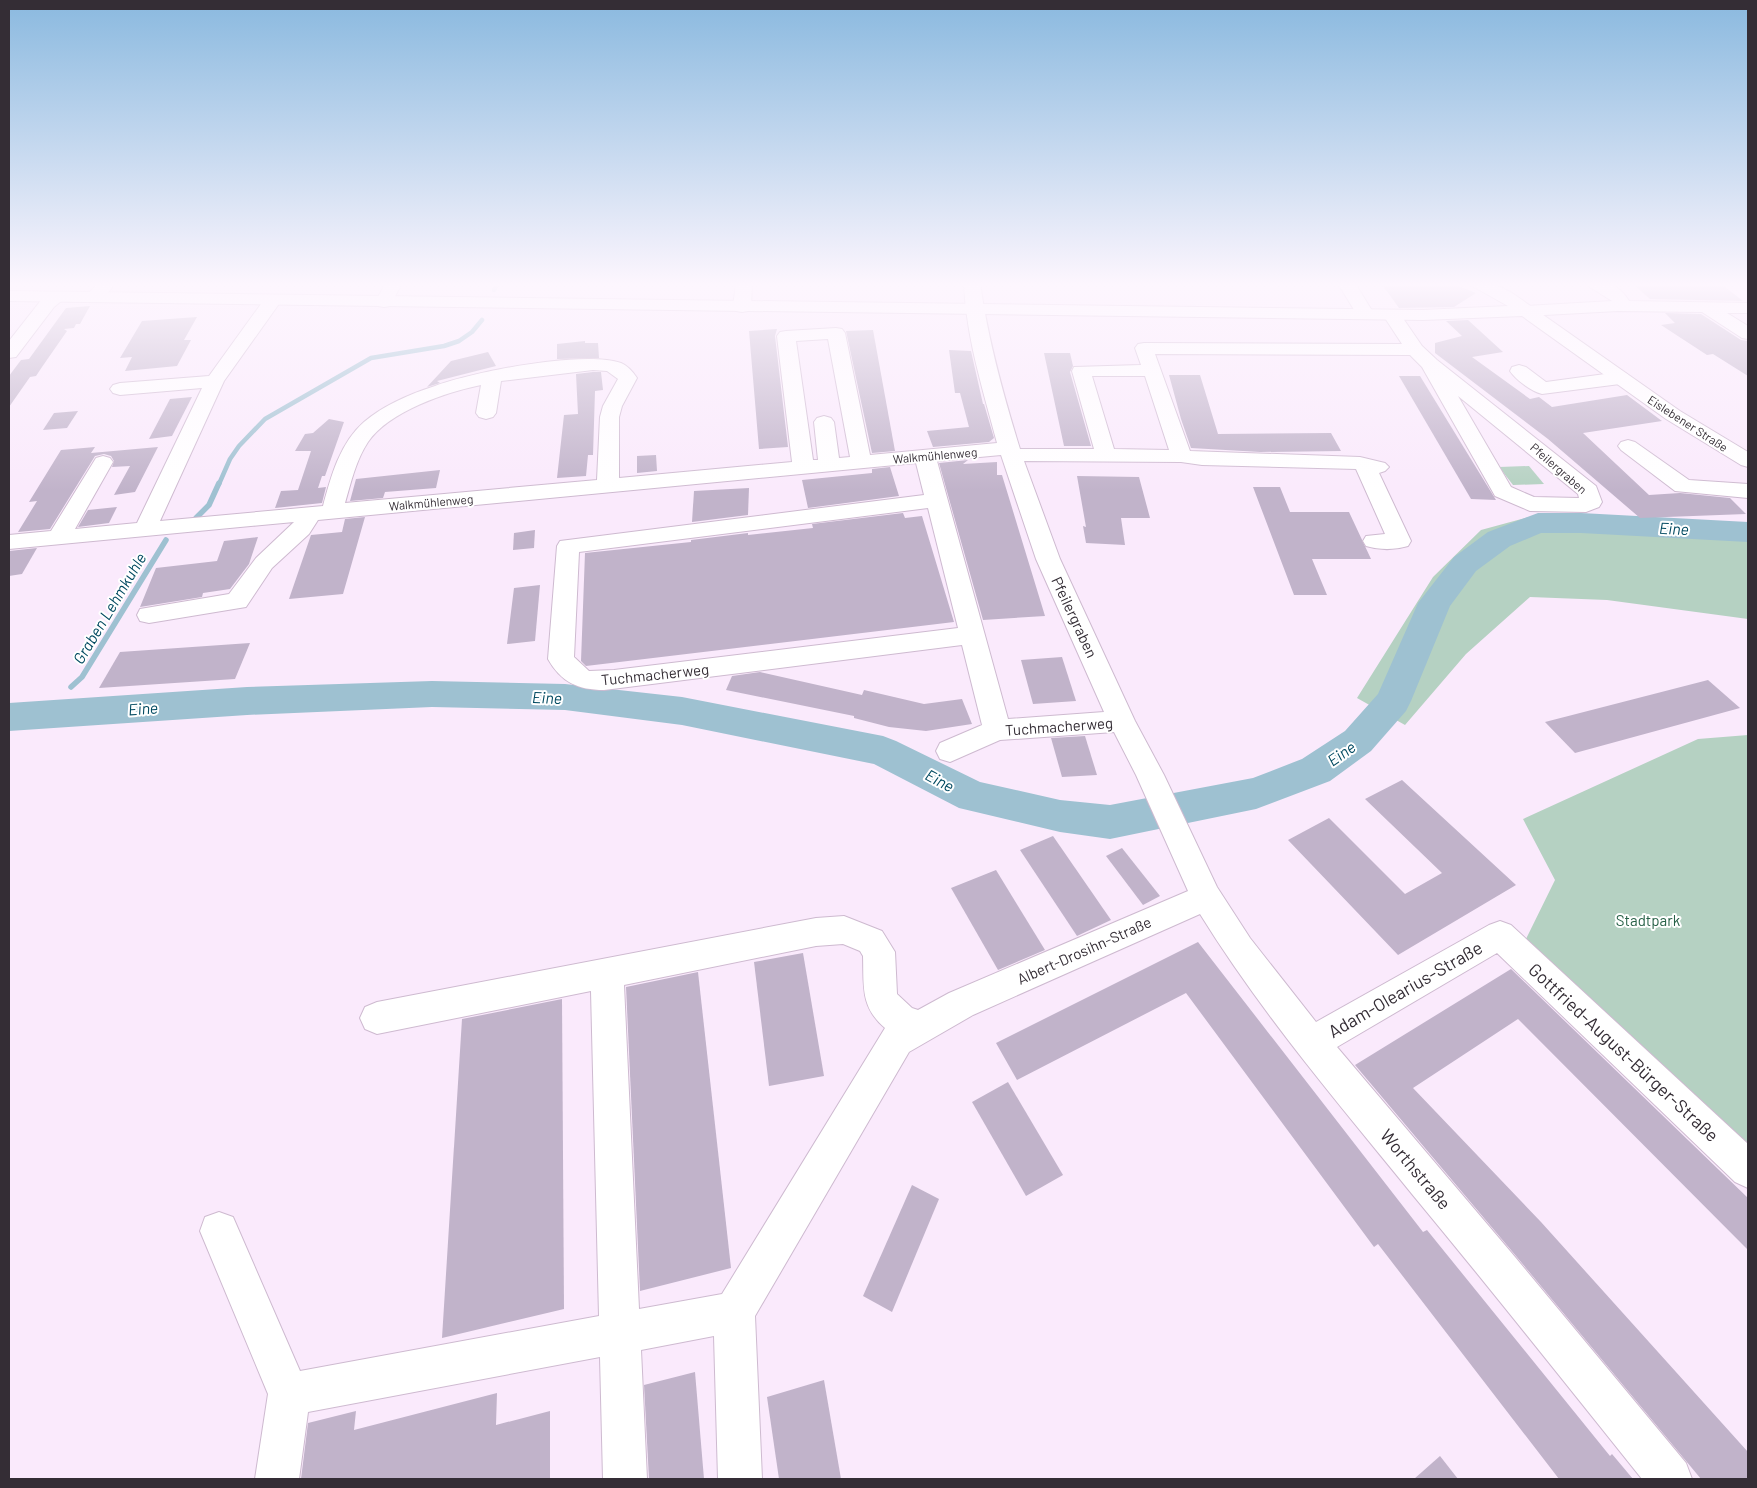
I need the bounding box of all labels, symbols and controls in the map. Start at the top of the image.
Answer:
street label: Eislebener Straße [1645,392,1731,454]
street label: Pfeilergraben [1528,440,1590,496]
street label: Walkmühlenweg [892,444,978,466]
street label: Walkmühlenweg [388,491,474,513]
water label: Eine [1659,518,1689,538]
water label: Graben Lehmkuhle [68,549,150,667]
street label: Pfeilergraben [1048,574,1102,660]
street label: Tuchmacherweg [600,659,710,689]
water label: Eine [532,687,562,707]
water label: Eine [127,697,159,719]
street label: Tuchmacherweg [1004,713,1114,739]
water label: Eine [1323,737,1359,769]
water label: Eine [922,765,958,795]
park label: Stadtpark [1616,911,1681,929]
street label: Albert-Drosihn-Straße [1014,912,1154,988]
street label: Adam-Olearius-Straße [1324,936,1486,1042]
street label: Gottfried-August-Bürger-Straße [1524,958,1724,1146]
street label: Worthstraße [1376,1124,1456,1214]

